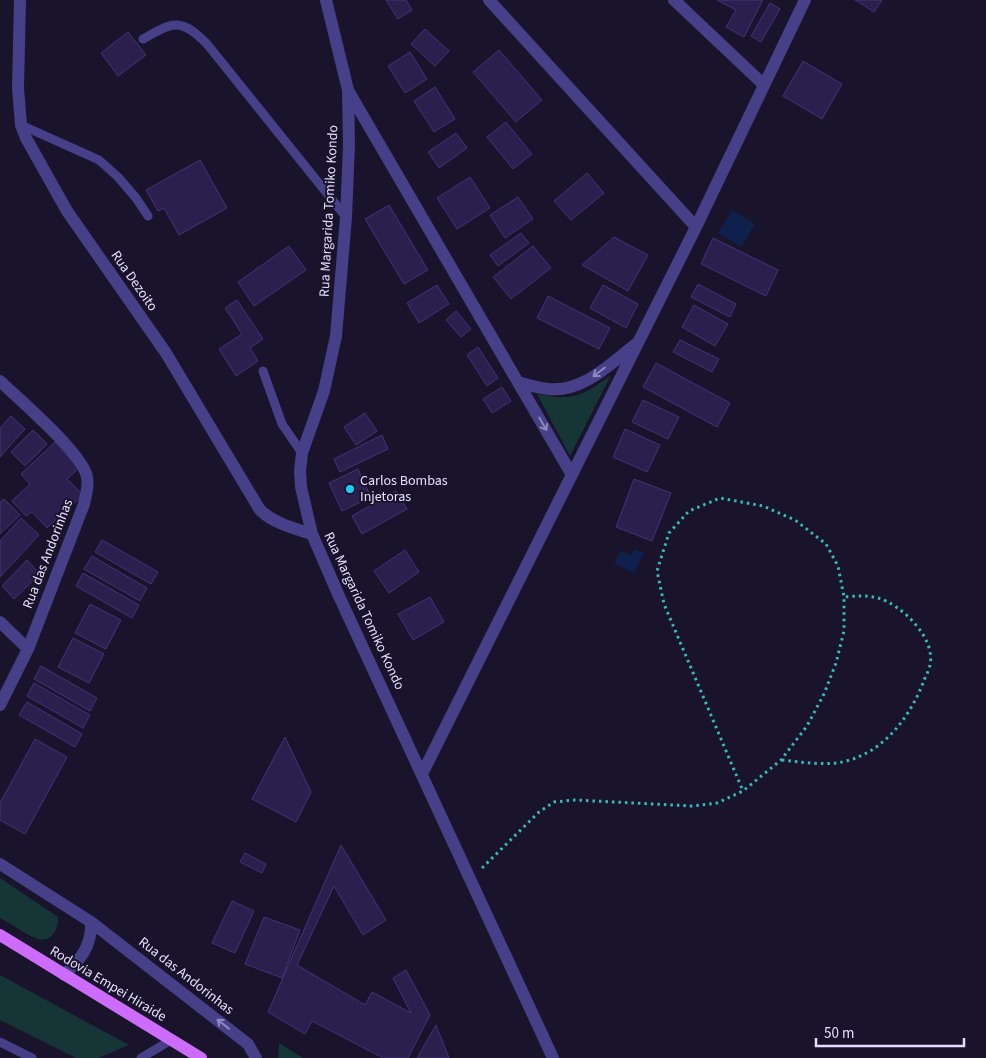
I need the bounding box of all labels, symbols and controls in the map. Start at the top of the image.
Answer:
street label: Rua Margarida Tomiko Kondo [315,125,343,297]
street label: Rua Dezoito [106,247,162,315]
one-way arrow [592,367,606,377]
one-way arrow [538,417,548,431]
place label: Carlos Bombas Injetoras [360,471,448,507]
marker: Carlos Bombas Injetoras [344,483,356,495]
street label: Rua das Andorinhas [18,496,78,612]
street label: Rua Margarida Tomiko Kondo [319,529,409,693]
street label: Rua das Andorinhas [134,932,238,1020]
street label: Rodovia Empei Hiraide [46,941,170,1027]
scale bar [816,1016,964,1048]
one-way arrow [217,1018,230,1029]
text: 50 m [824,1023,854,1044]

